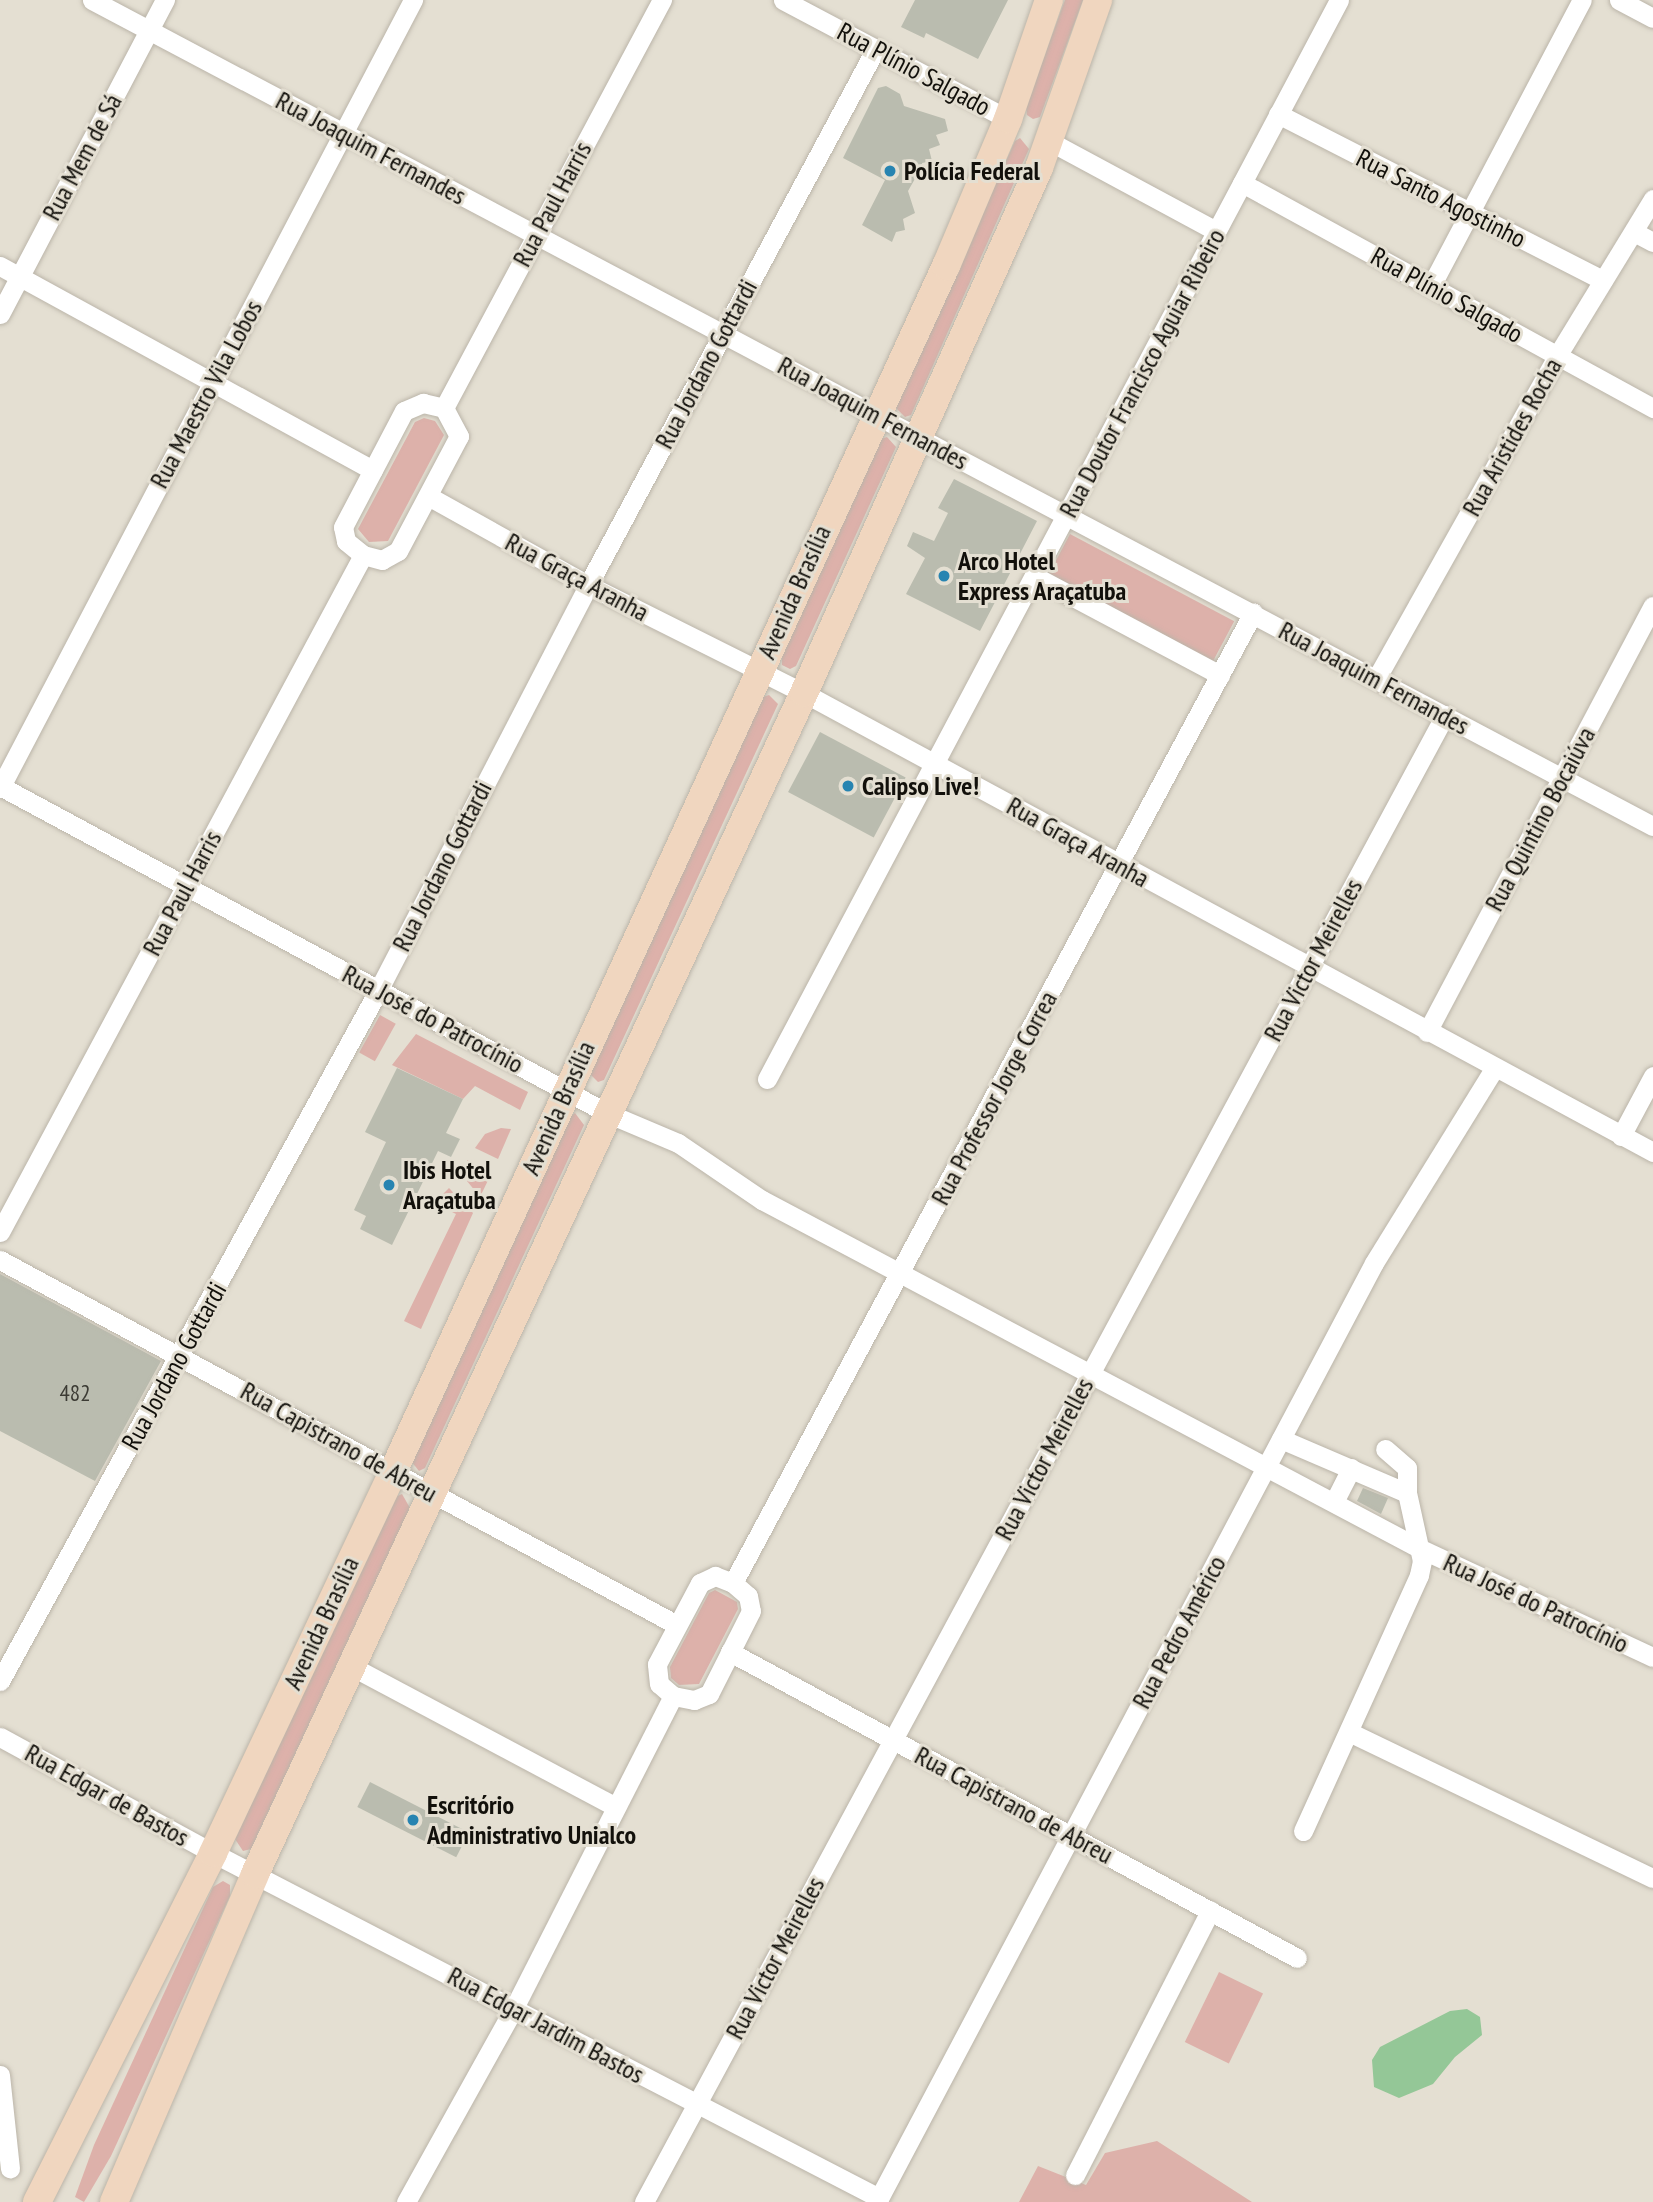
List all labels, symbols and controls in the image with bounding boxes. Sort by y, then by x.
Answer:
street label: Rua Plínio Salgado [832,16,996,122]
street label: Rua Joaquim Fernandes [271,85,471,211]
street label: Rua Mem de Sá [36,89,128,225]
street label: Rua Paul Harris [506,136,598,272]
street label: Rua Santo Agostinho [1351,142,1531,254]
place label: Polícia Federal [904,155,1040,187]
marker: Polícia Federal [882,163,898,179]
street label: Rua Doutor Francisco Aguiar Ribeiro [1052,223,1232,523]
street label: Rua Plínio Salgado [1366,240,1528,350]
street label: Rua Jordano Gottardi [648,274,764,454]
street label: Rua Maestro Vila Lobos [143,294,269,494]
street label: Rua Joaquim Fernandes [773,350,973,476]
street label: Rua Aristides Rocha [1456,352,1568,522]
street label: Avenida Brasília [751,520,837,664]
street label: Rua Graça Aranha [500,526,654,628]
place label: Arco Hotel Express Araçatuba [958,545,1127,606]
marker: Arco Hotel Express Araçatuba [936,568,952,584]
street label: Rua Joaquim Fernandes [1274,615,1474,741]
street label: Rua Quintino Bocaiúva [1478,722,1602,916]
place label: Calipso Live! [862,770,979,802]
street label: Rua Jordano Gottardi [386,776,498,956]
marker: Calipso Live! [840,778,856,794]
street label: Rua Graça Aranha [1001,790,1155,894]
street label: Rua Paul Harris [136,825,228,961]
street label: Rua Victor Meirelles [1257,873,1369,1047]
street label: Rua José do Patrocínio [337,958,529,1080]
street label: Rua Professor Jorge Correa [925,986,1063,1210]
street label: Avenida Brasília [515,1036,601,1180]
place label: Ibis Hotel Araçatuba [403,1154,496,1216]
marker: Ibis Hotel Araçatuba [381,1177,397,1193]
street label: Rua Jordano Gottardi [115,1277,233,1455]
street label: Rua Victor Meirelles [988,1372,1100,1546]
street label: Rua Capistrano de Abreu [235,1375,443,1509]
house number: 482 [59,1379,91,1407]
street label: Rua José do Patrocínio [1439,1547,1633,1659]
street label: Rua Pedro Américo [1125,1550,1233,1714]
street label: Avenida Brasília [277,1552,365,1694]
street label: Rua Edgar de Bastos [20,1737,194,1853]
street label: Rua Capistrano de Abreu [909,1739,1119,1871]
place label: Escritório Administrativo Unialco [427,1789,636,1850]
marker: Escritório Administrativo Unialco [405,1812,421,1828]
street label: Rua Victor Meirelles [719,1871,831,2045]
street label: Rua Edgar Jardim Bastos [442,1960,650,2090]

